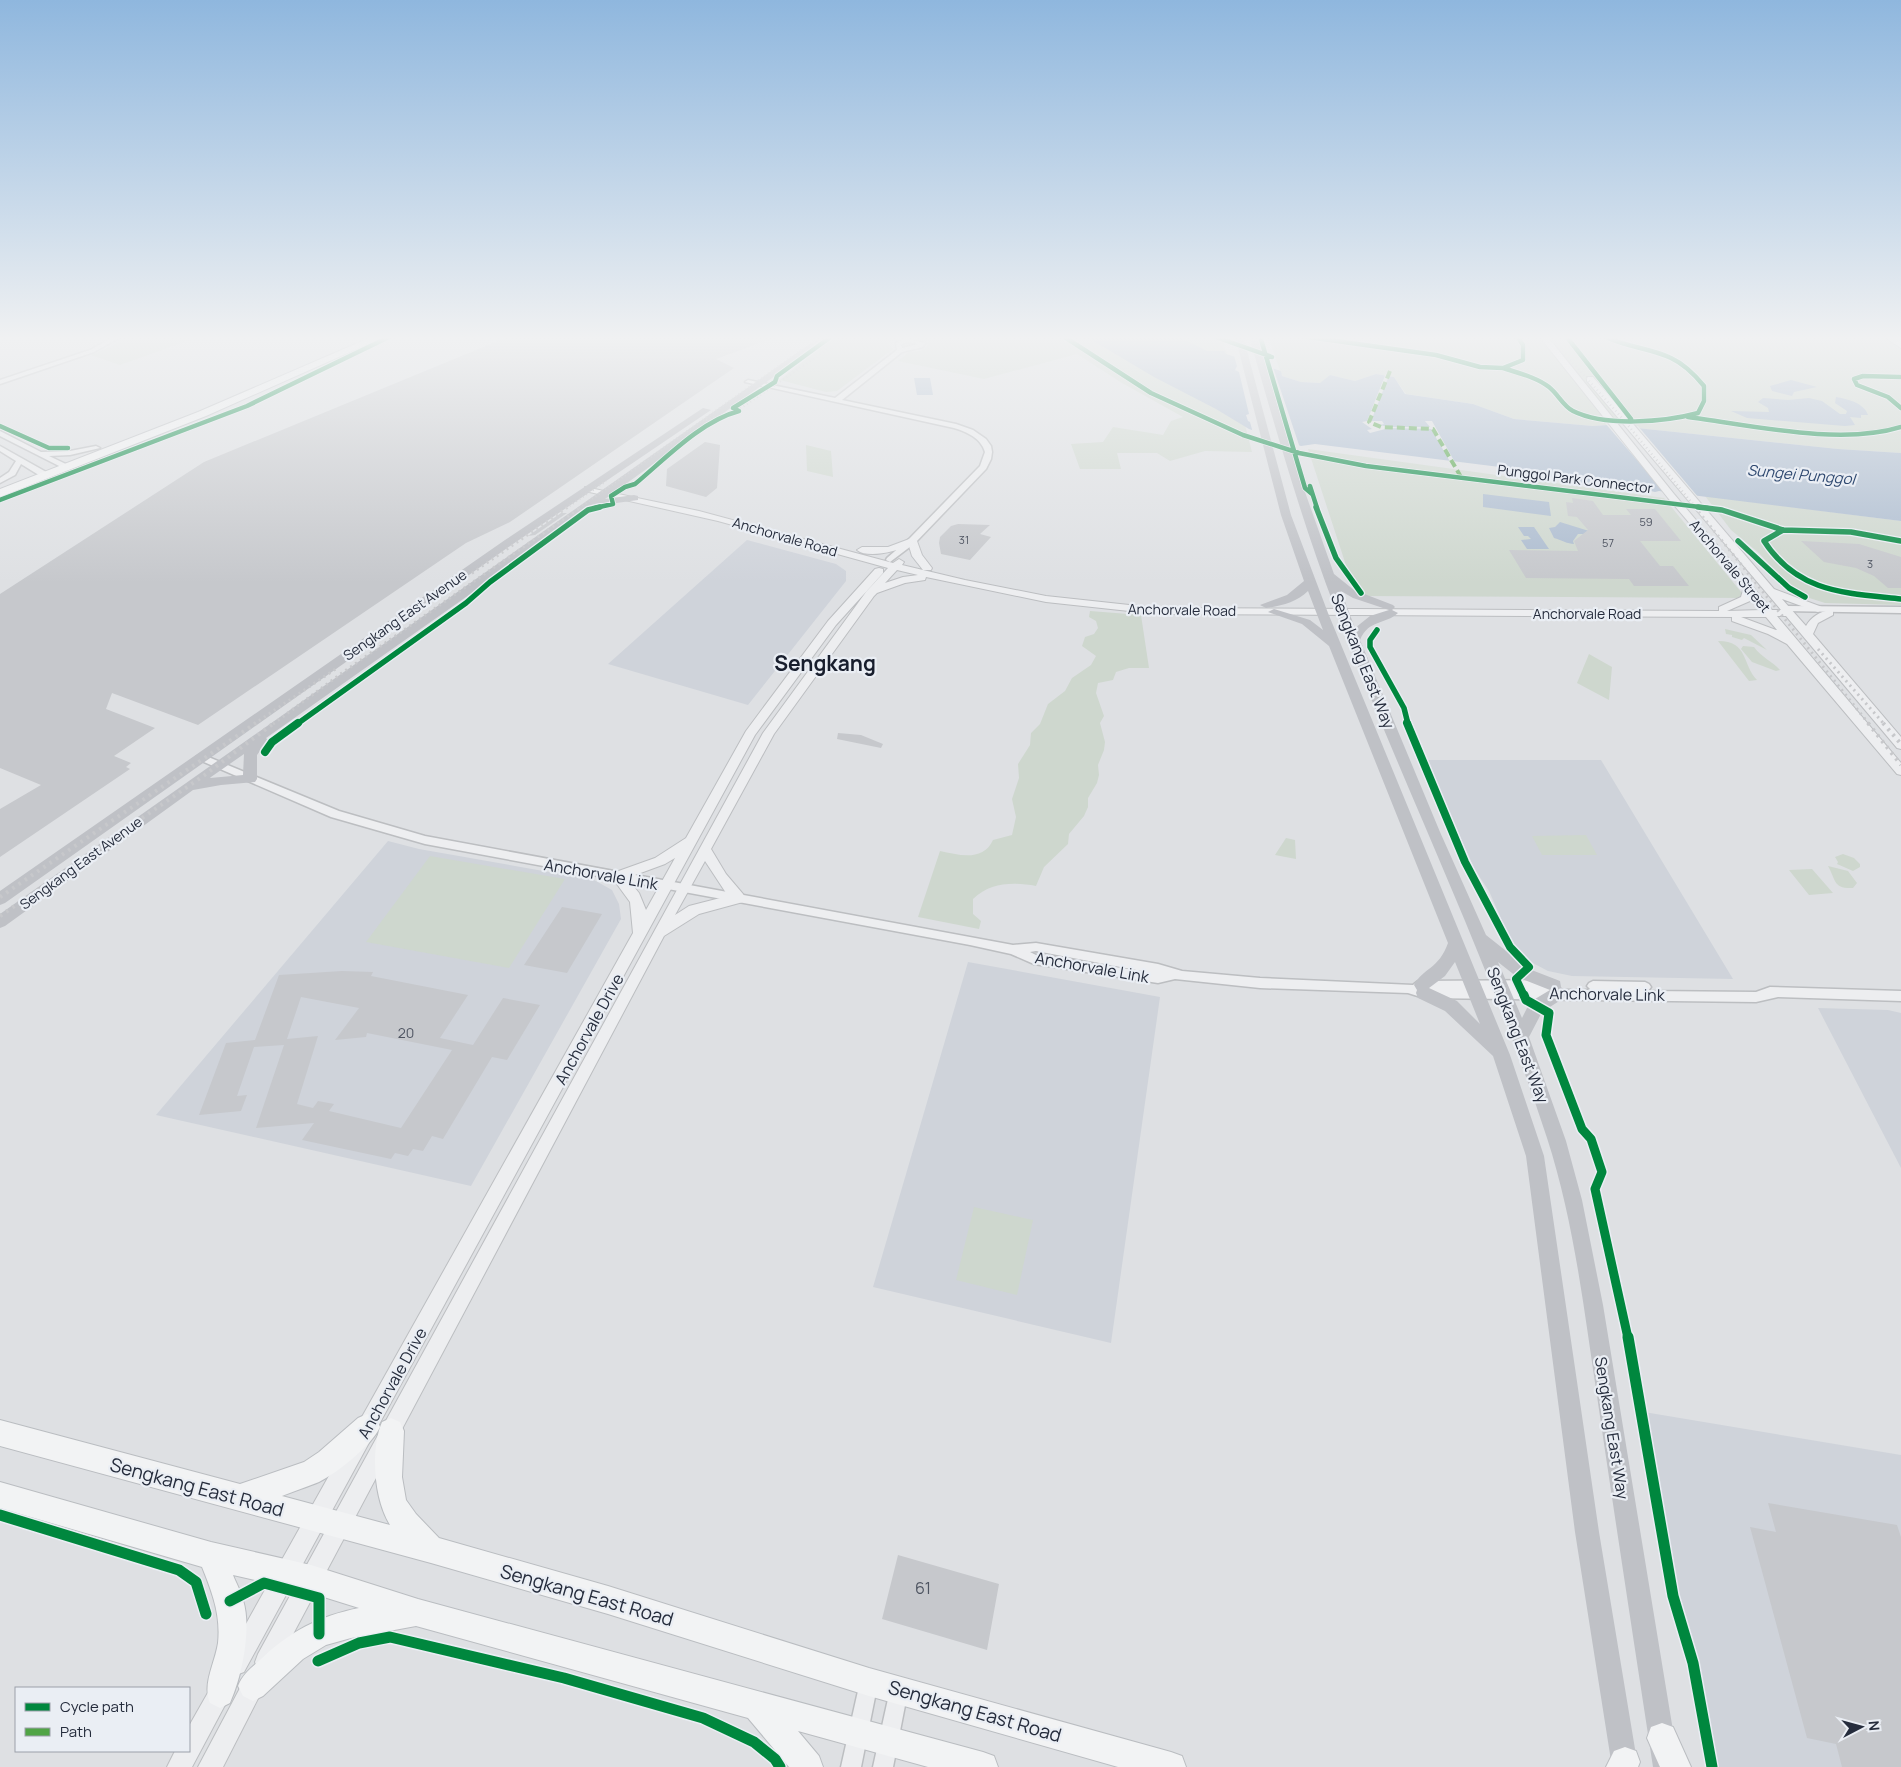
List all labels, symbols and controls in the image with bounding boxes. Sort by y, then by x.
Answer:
water label: Sungei Punggol [1746,459,1858,490]
street label: Punggol Park Connector [1496,460,1654,497]
street label: Anchorvale Road [730,512,840,561]
house number: 59 [1639,514,1653,529]
street label: Anchorvale Street [1686,515,1775,617]
house number: 31 [959,532,969,547]
house number: 57 [1602,535,1614,550]
house number: 3 [1867,556,1873,571]
street label: Sengkang East Avenue [339,565,470,664]
street label: Sengkang East Way [1326,590,1400,732]
street label: Anchorvale Road [1128,599,1236,620]
street label: Anchorvale Road [1533,604,1641,623]
district label: Sengkang [774,649,876,677]
street label: Sengkang East Avenue [16,812,146,913]
street label: Anchorvale Link [542,853,661,895]
street label: Anchorvale Link [1033,946,1152,988]
street label: Sengkang East Way [1482,964,1554,1107]
street label: Anchorvale Drive [549,970,629,1088]
street label: Anchorvale Link [1549,982,1666,1006]
house number: 20 [398,1023,414,1042]
street label: Anchorvale Drive [352,1324,432,1442]
street label: Sengkang East Way [1590,1355,1634,1501]
street label: Sengkang East Road [107,1451,287,1523]
street label: Sengkang East Road [497,1558,677,1632]
house number: 61 [915,1577,931,1599]
street label: Sengkang East Road [885,1674,1065,1748]
legend [15,1687,190,1752]
text: Cycle path [60,1696,134,1717]
north arrow [1836,1702,1886,1752]
text: N [1864,1720,1884,1732]
text: Path [60,1721,92,1742]

